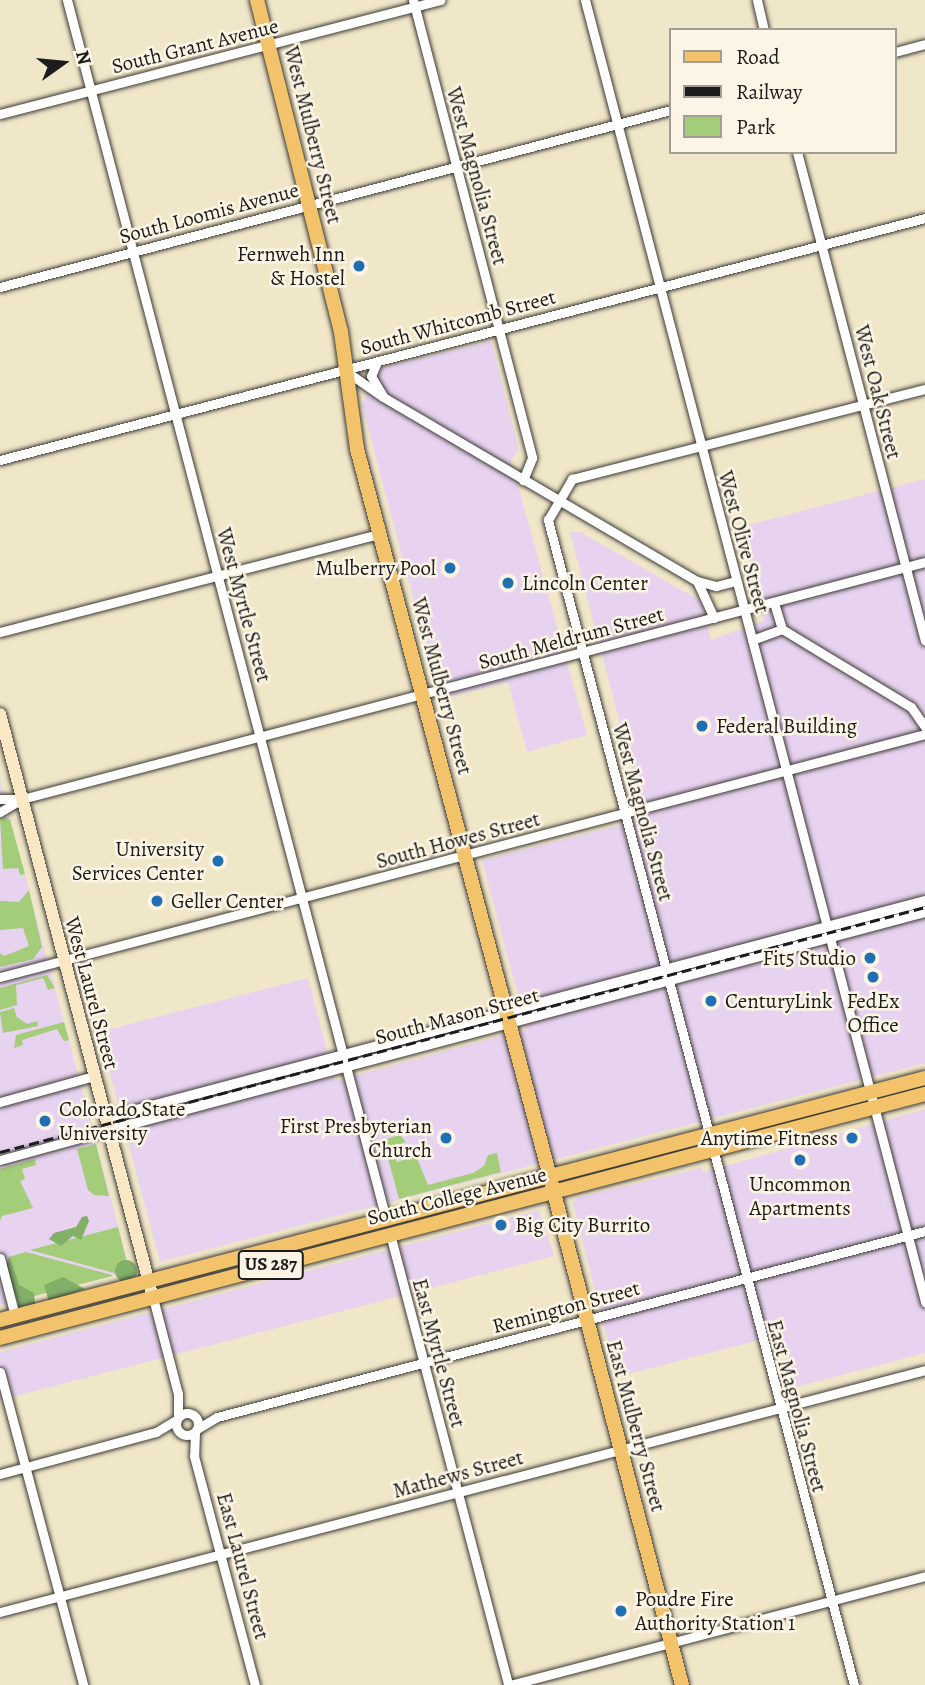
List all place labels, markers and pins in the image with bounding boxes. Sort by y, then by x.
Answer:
place label: Fernweh Inn & Hostel [237,241,345,291]
marker: Fernweh Inn & Hostel [351,258,367,274]
place label: Mulberry Pool [315,555,436,581]
marker: Mulberry Pool [442,560,458,576]
place label: Lincoln Center [522,570,648,596]
marker: Lincoln Center [500,575,516,591]
place label: Federal Building [716,713,857,739]
marker: Federal Building [694,718,710,734]
place label: University Services Center [72,836,204,886]
marker: University Services Center [210,853,226,869]
place label: Geller Center [171,888,284,914]
marker: Geller Center [149,893,165,909]
place label: Fit5 Studio [763,945,856,971]
marker: Fit5 Studio [862,950,878,966]
marker: FedEx Office [865,969,881,985]
place label: CenturyLink [725,988,833,1014]
place label: FedEx Office [847,988,899,1038]
marker: CenturyLink [703,993,719,1009]
place label: Colorado State University [59,1096,185,1146]
marker: Colorado State University [37,1113,53,1129]
place label: First Presbyterian Church [280,1113,432,1163]
place label: Anytime Fitness [701,1125,838,1151]
marker: First Presbyterian Church [438,1130,454,1146]
marker: Anytime Fitness [844,1130,860,1146]
marker: Uncommon Apartments [792,1152,808,1168]
place label: Uncommon Apartments [749,1171,851,1221]
place label: Big City Burrito [515,1212,650,1238]
marker: Big City Burrito [493,1217,509,1233]
place label: Poudre Fire Authority Station 1 [635,1586,795,1636]
marker: Poudre Fire Authority Station 1 [613,1603,629,1619]

